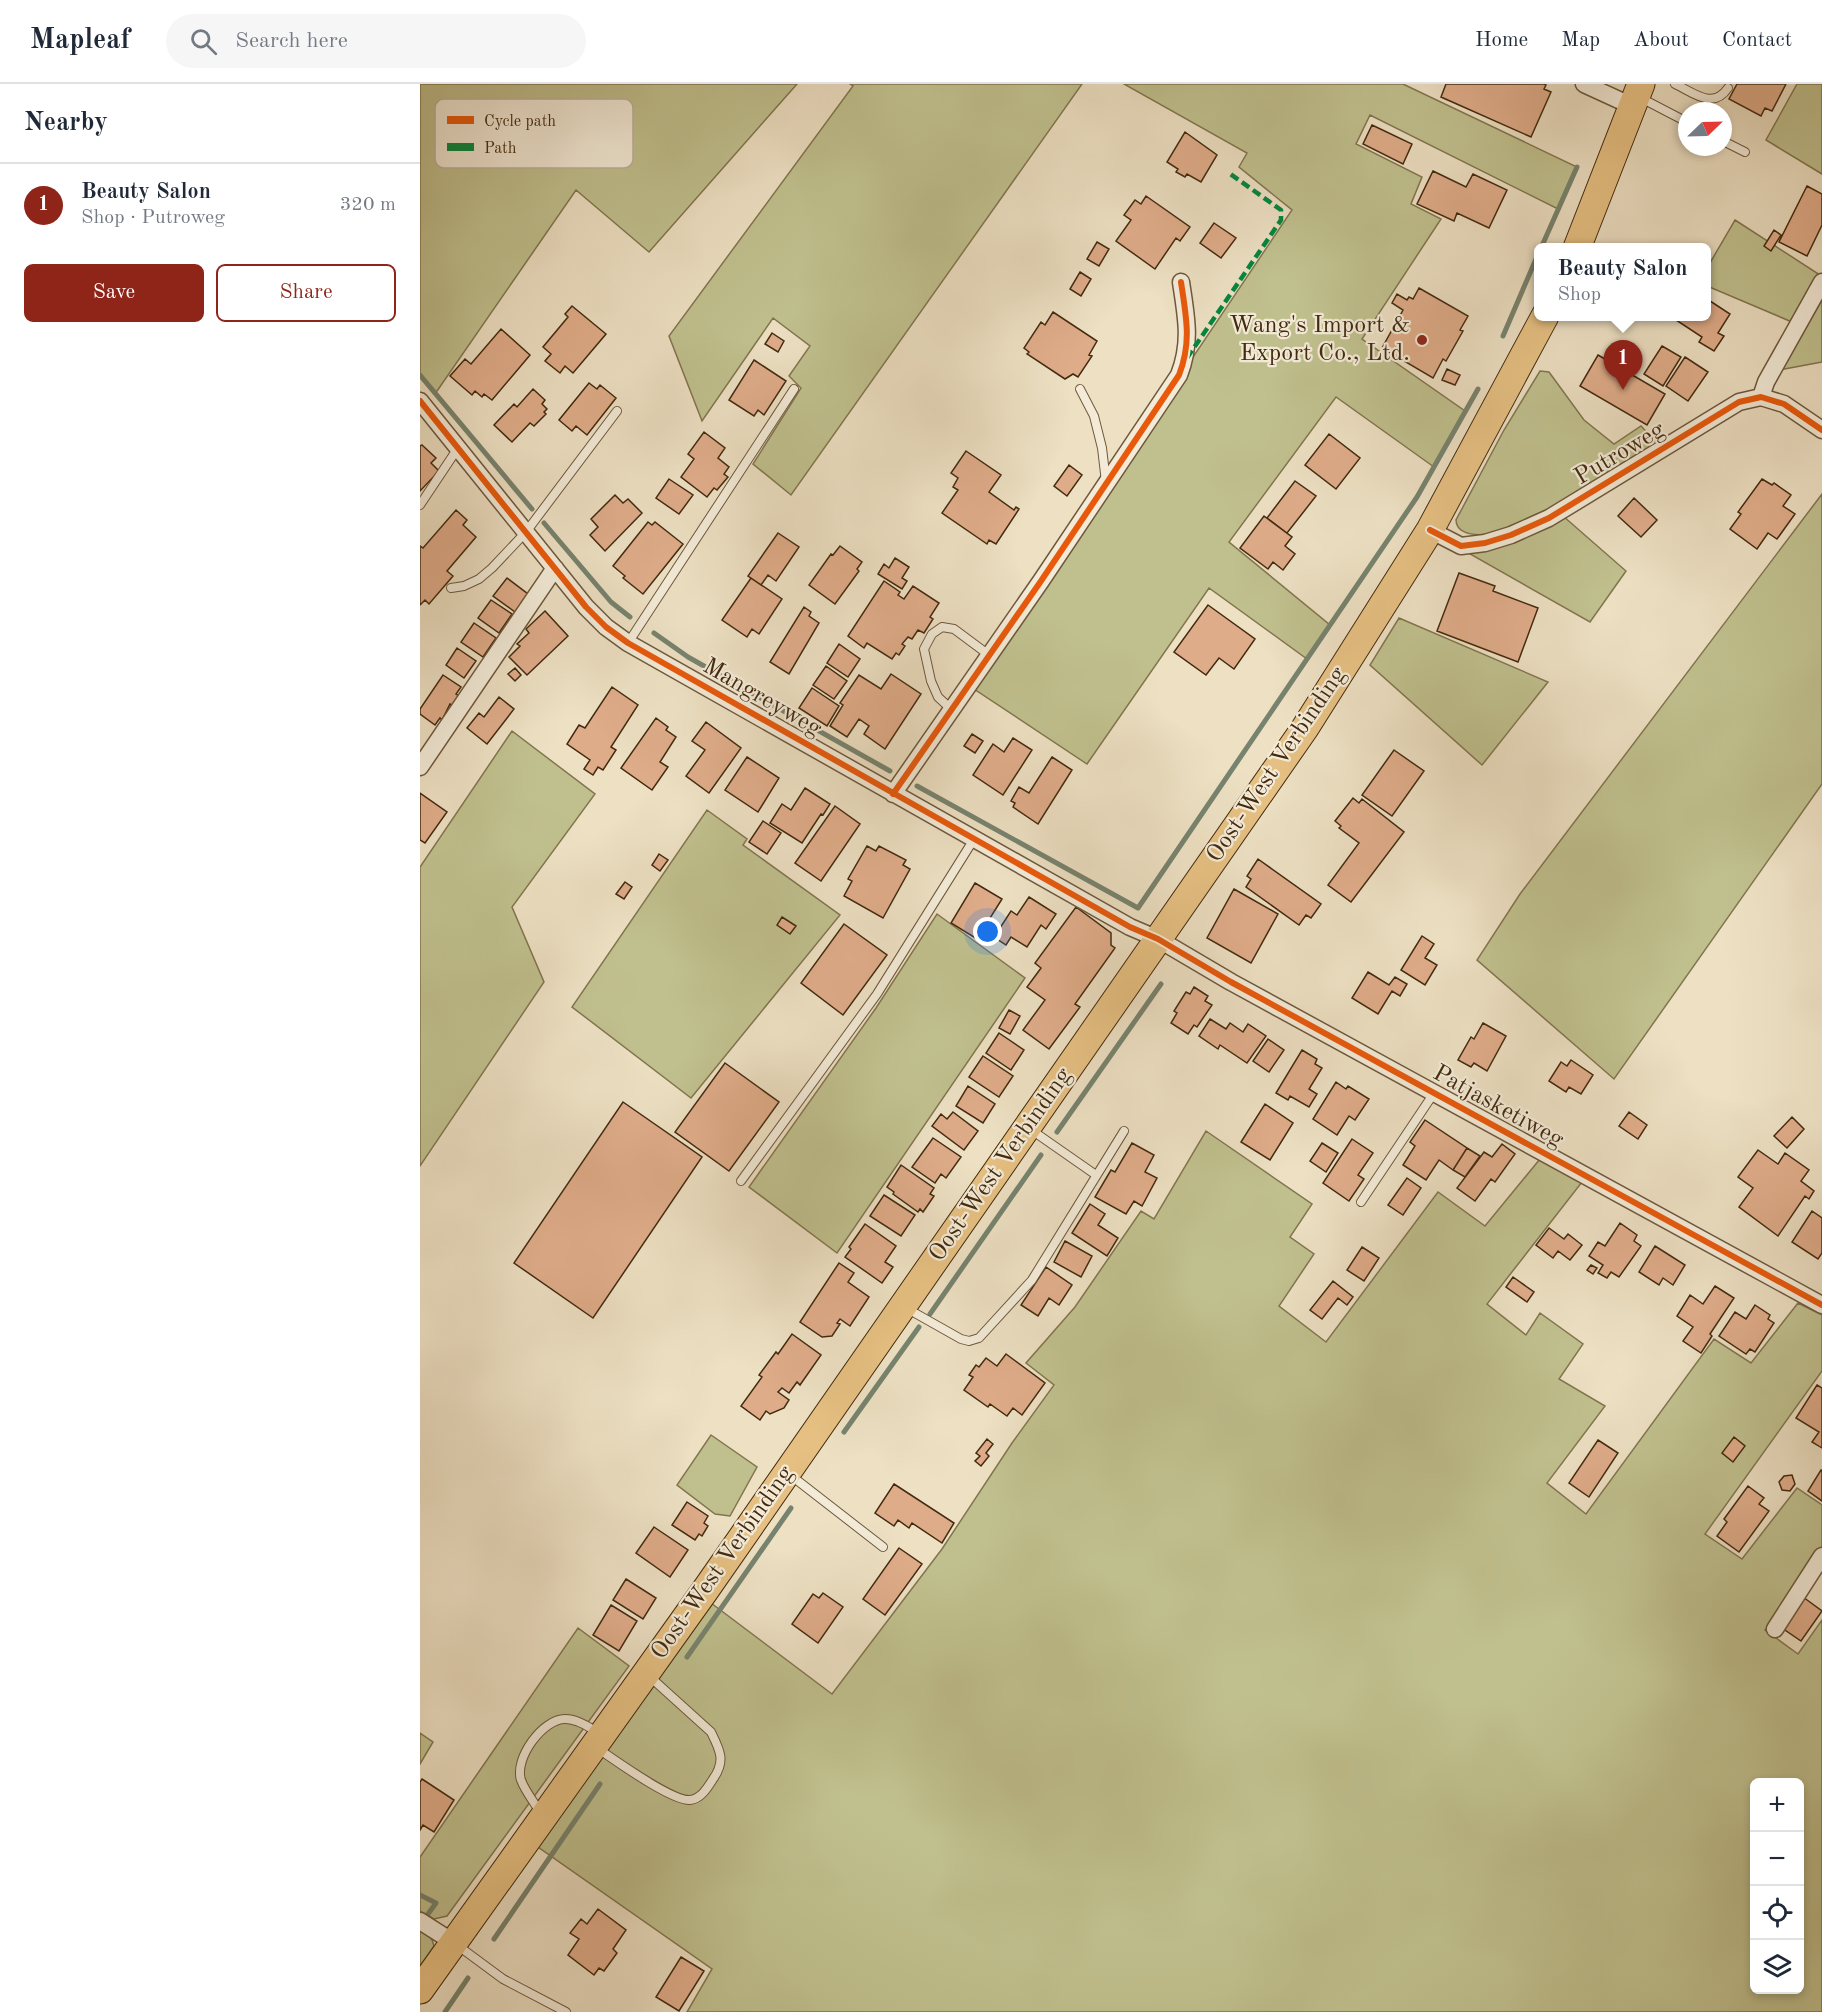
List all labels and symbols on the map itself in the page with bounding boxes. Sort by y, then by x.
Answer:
legend [435,99,633,168]
north arrow [1678,102,1732,156]
text: Cycle path [484,114,556,130]
text: Path [484,141,517,157]
place label: Wang's Import & Export Co., Ltd. [1229,314,1410,366]
marker: Wang's Import & Export Co., Ltd. [1415,333,1429,347]
pin: 1 [1604,340,1642,390]
street label: Putroweg [1571,418,1669,490]
street label: Mangreyweg [698,654,826,742]
street label: Oost-West Verbinding [1203,663,1351,867]
your location [973,917,1002,946]
street label: Patjasketiweg [1429,1061,1567,1153]
street label: Oost-West Verbinding [925,1064,1077,1266]
street label: Oost-West Verbinding [647,1462,799,1664]

